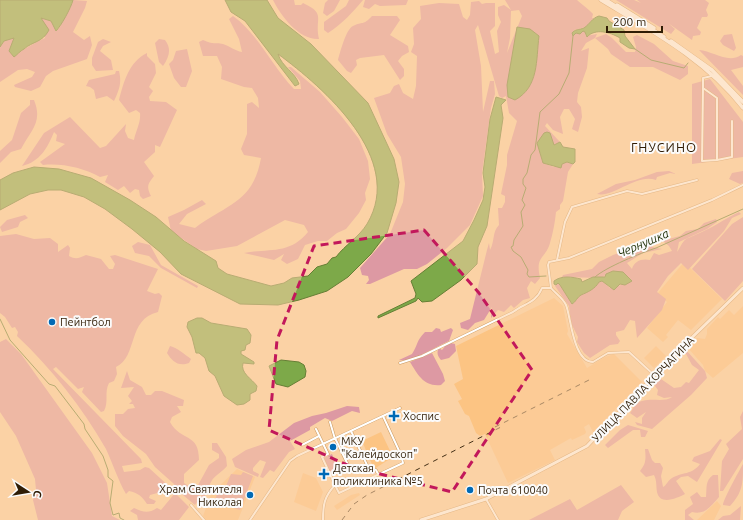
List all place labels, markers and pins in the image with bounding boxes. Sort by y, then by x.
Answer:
place label: Пейнтбол [60,316,111,328]
marker: Пейнтбол [47,317,57,327]
marker: Хоспис [388,410,400,422]
place label: Хоспис [403,410,439,422]
place label: МКУ "Калейдоскоп" [341,435,417,460]
marker: МКУ "Калейдоскоп" [328,442,338,452]
place label: Детская поликлиника №5 [333,462,423,487]
marker: Детская поликлиника №5 [318,468,330,480]
place label: Храм Святителя Николая [159,483,242,508]
place label: Почта 610040 [478,484,548,496]
marker: Почта 610040 [465,485,475,495]
marker: Храм Святителя Николая [245,490,255,500]

